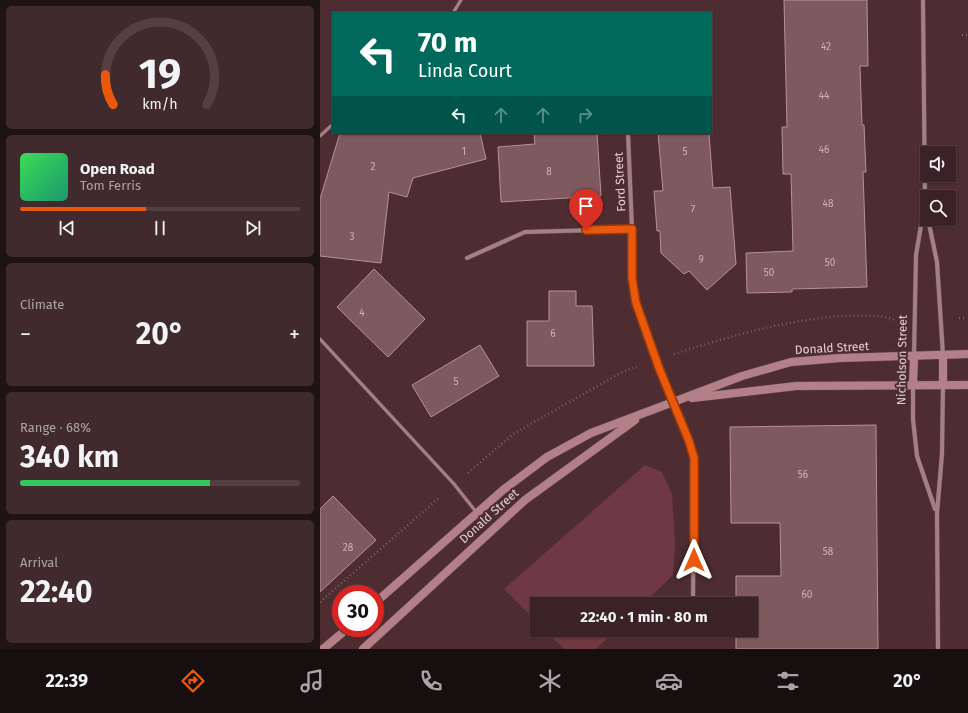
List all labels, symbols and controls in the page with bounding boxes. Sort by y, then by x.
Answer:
text: 70 m [418,26,477,59]
icon: left [352,28,404,80]
house number: 42 [821,41,831,53]
text: 19 [139,49,181,99]
text: Linda Court [418,60,512,82]
house number: 44 [819,90,830,102]
text: km/h [142,96,178,113]
icon: left [448,104,470,126]
icon: ahead [490,104,512,126]
icon: ahead [532,104,554,126]
icon: right [574,104,596,126]
house number: 46 [819,144,829,156]
house number: 1 [462,146,466,158]
house number: 5 [682,146,688,158]
map controls [920,146,956,226]
button: sound [920,146,956,182]
street label: Ford Street [611,151,629,212]
text: Open Road [80,160,155,178]
house number: 2 [371,161,376,173]
house number: 8 [546,166,552,178]
text: Tom Ferris [80,178,141,193]
pin [569,189,603,230]
button: search [920,190,956,226]
icon: arrive [575,195,597,217]
house number: 48 [823,198,834,210]
house number: 7 [691,204,696,216]
icon: previous [56,217,78,239]
icon: pause [149,217,171,239]
icon: next [242,217,264,239]
house number: 3 [350,231,355,243]
house number: 9 [698,254,704,266]
house number: 50 [825,257,836,269]
house number: 50 [764,267,775,279]
text: Climate [20,297,64,312]
house number: 4 [359,307,365,319]
street label: Nicholson Street [894,314,910,405]
text: 20° [136,316,184,352]
text: − [20,321,31,348]
text: + [289,321,300,348]
house number: 6 [550,328,556,340]
street label: Donald Street [794,339,870,357]
house number: 5 [453,376,459,388]
text: Range · 68% [20,420,91,435]
text: 340 km [20,439,119,475]
house number: 56 [798,469,808,481]
street label: Donald Street [457,485,522,546]
position arrow [673,539,715,581]
house number: 28 [343,542,354,554]
house number: 58 [823,546,834,558]
text: Arrival [20,555,58,570]
text: 22:40 [20,574,93,610]
speed limit sign: 30 [332,585,384,637]
house number: 60 [802,589,813,601]
text: 22:40 · 1 min · 80 m [580,608,708,626]
icon: directions [179,667,207,695]
icon: music [298,667,326,695]
icon: phone [417,667,445,695]
icon: climate [536,667,564,695]
icon: car [655,667,683,695]
icon: filters [774,667,802,695]
text: 22:39 [46,670,88,692]
text: 20° [893,670,922,692]

